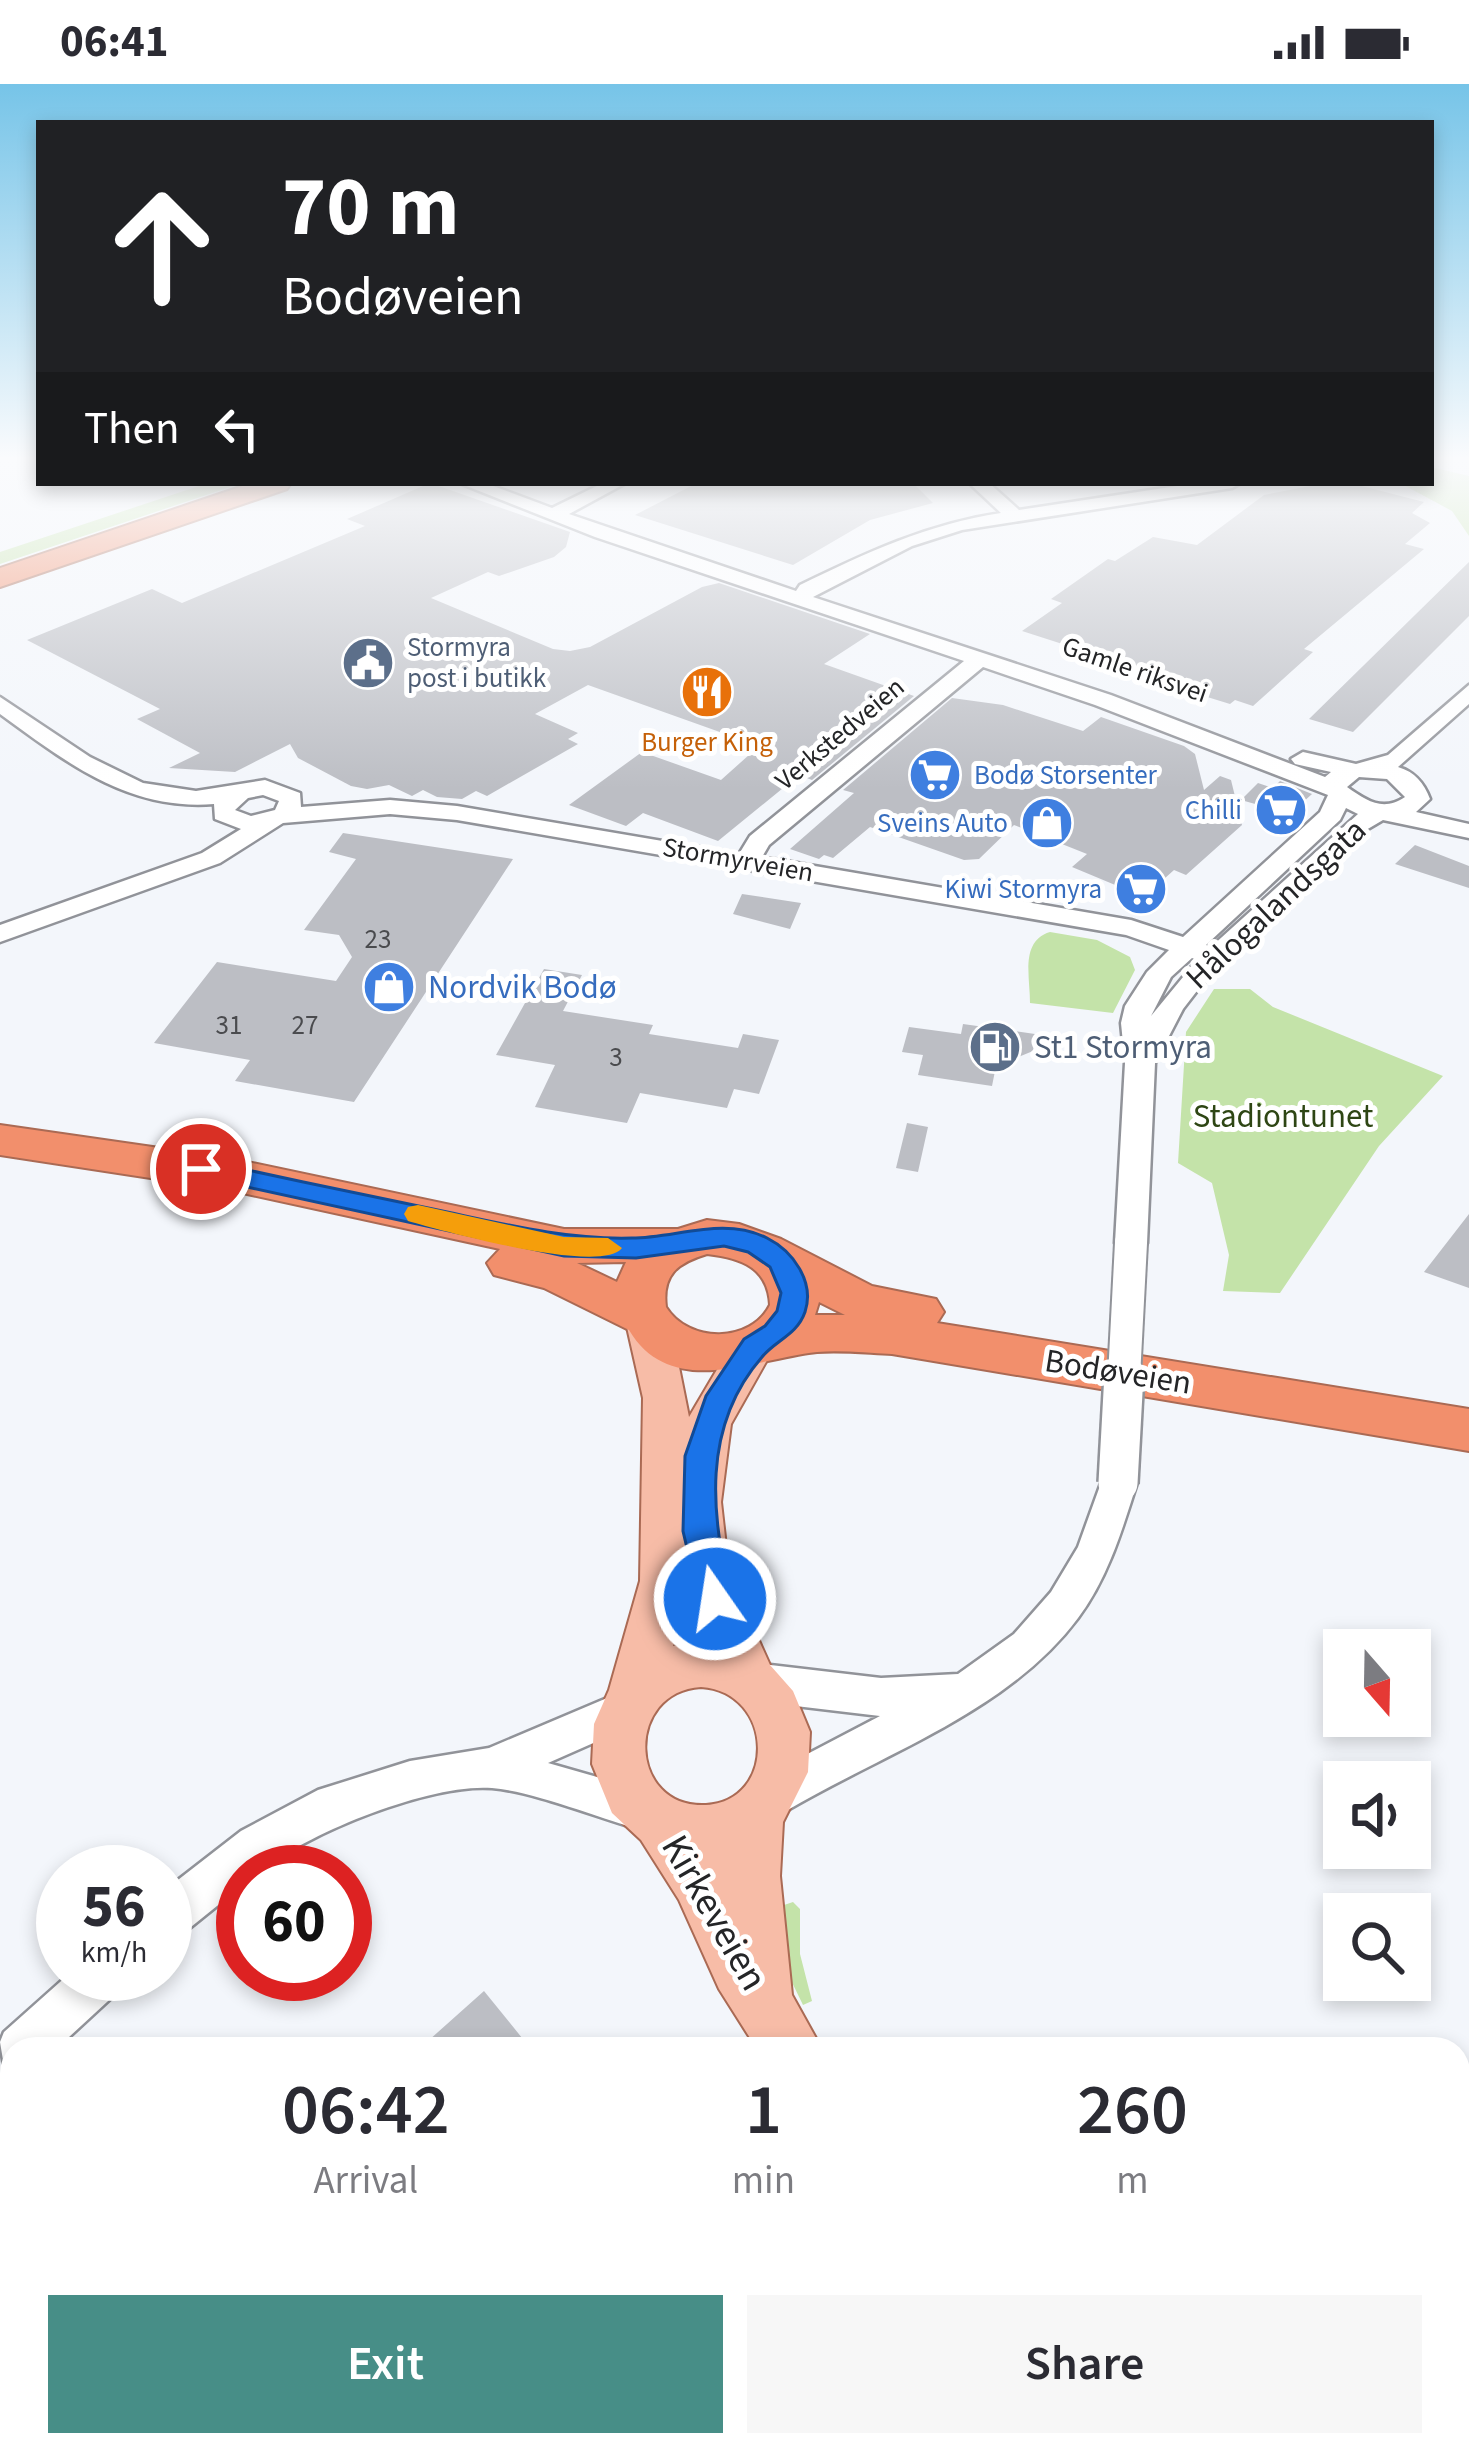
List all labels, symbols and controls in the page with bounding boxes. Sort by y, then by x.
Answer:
text: 06:41 [60,10,169,74]
text: 70 m [282,148,460,268]
icon: ahead [84,168,240,324]
text: Bodøveien [282,259,523,336]
icon: left [204,396,270,462]
text: Then [84,397,180,461]
street label: Gamle riksvei [1057,627,1213,713]
place label: Stormyra post i butikk [407,628,547,698]
public building icon: Stormyra post i butikk [340,635,396,691]
restaurant icon: Burger King [679,664,735,720]
street label: Verkstedveien [767,668,913,800]
place label: Burger King [641,723,773,762]
supermarket icon: Bodø Storsenter [907,747,963,803]
place label: Bodø Storsenter [974,756,1158,795]
supermarket icon: Chilli [1253,782,1309,838]
place label: Chilli [1185,791,1242,830]
shop icon: Sveins Auto [1019,795,1075,851]
place label: Sveins Auto [877,804,1008,843]
street label: Hålogalandsgata [1175,808,1377,1000]
street label: Stormyrveien [660,828,816,892]
supermarket icon: Kiwi Stormyra [1113,861,1169,917]
place label: Kiwi Stormyra [944,870,1102,909]
house number: 23 [365,920,391,959]
shop icon: Nordvik Bodø [361,959,417,1015]
place label: Nordvik Bodø [428,964,617,1011]
house number: 31 [216,1006,242,1045]
house number: 27 [292,1006,318,1045]
fuel station icon: St1 Stormyra [967,1019,1023,1075]
place label: St1 Stormyra [1034,1024,1212,1071]
house number: 3 [609,1038,623,1077]
park label: Stadiontunet [1193,1093,1373,1140]
pin [150,1118,252,1220]
icon: arrive [168,1136,234,1202]
street label: Bodøveien [1041,1337,1195,1407]
position arrow [652,1536,778,1662]
north arrow [1323,1629,1431,1737]
map controls [1323,1629,1431,2001]
button: sound [1323,1761,1431,1869]
street label: Kirkeveien [647,1825,781,2001]
speed limit sign: 60 [216,1845,372,2001]
text: 56 [82,1865,146,1950]
button: search [1323,1893,1431,2001]
text: km/h [81,1931,147,1974]
text: 06:42 [282,2059,450,2162]
text: 1 [745,2059,782,2162]
text: 260 [1077,2059,1188,2162]
text: Arrival [313,2153,418,2209]
text: min [732,2153,795,2209]
text: m [1116,2153,1149,2209]
button: Exit [48,2295,723,2433]
button: Share [747,2295,1422,2433]

